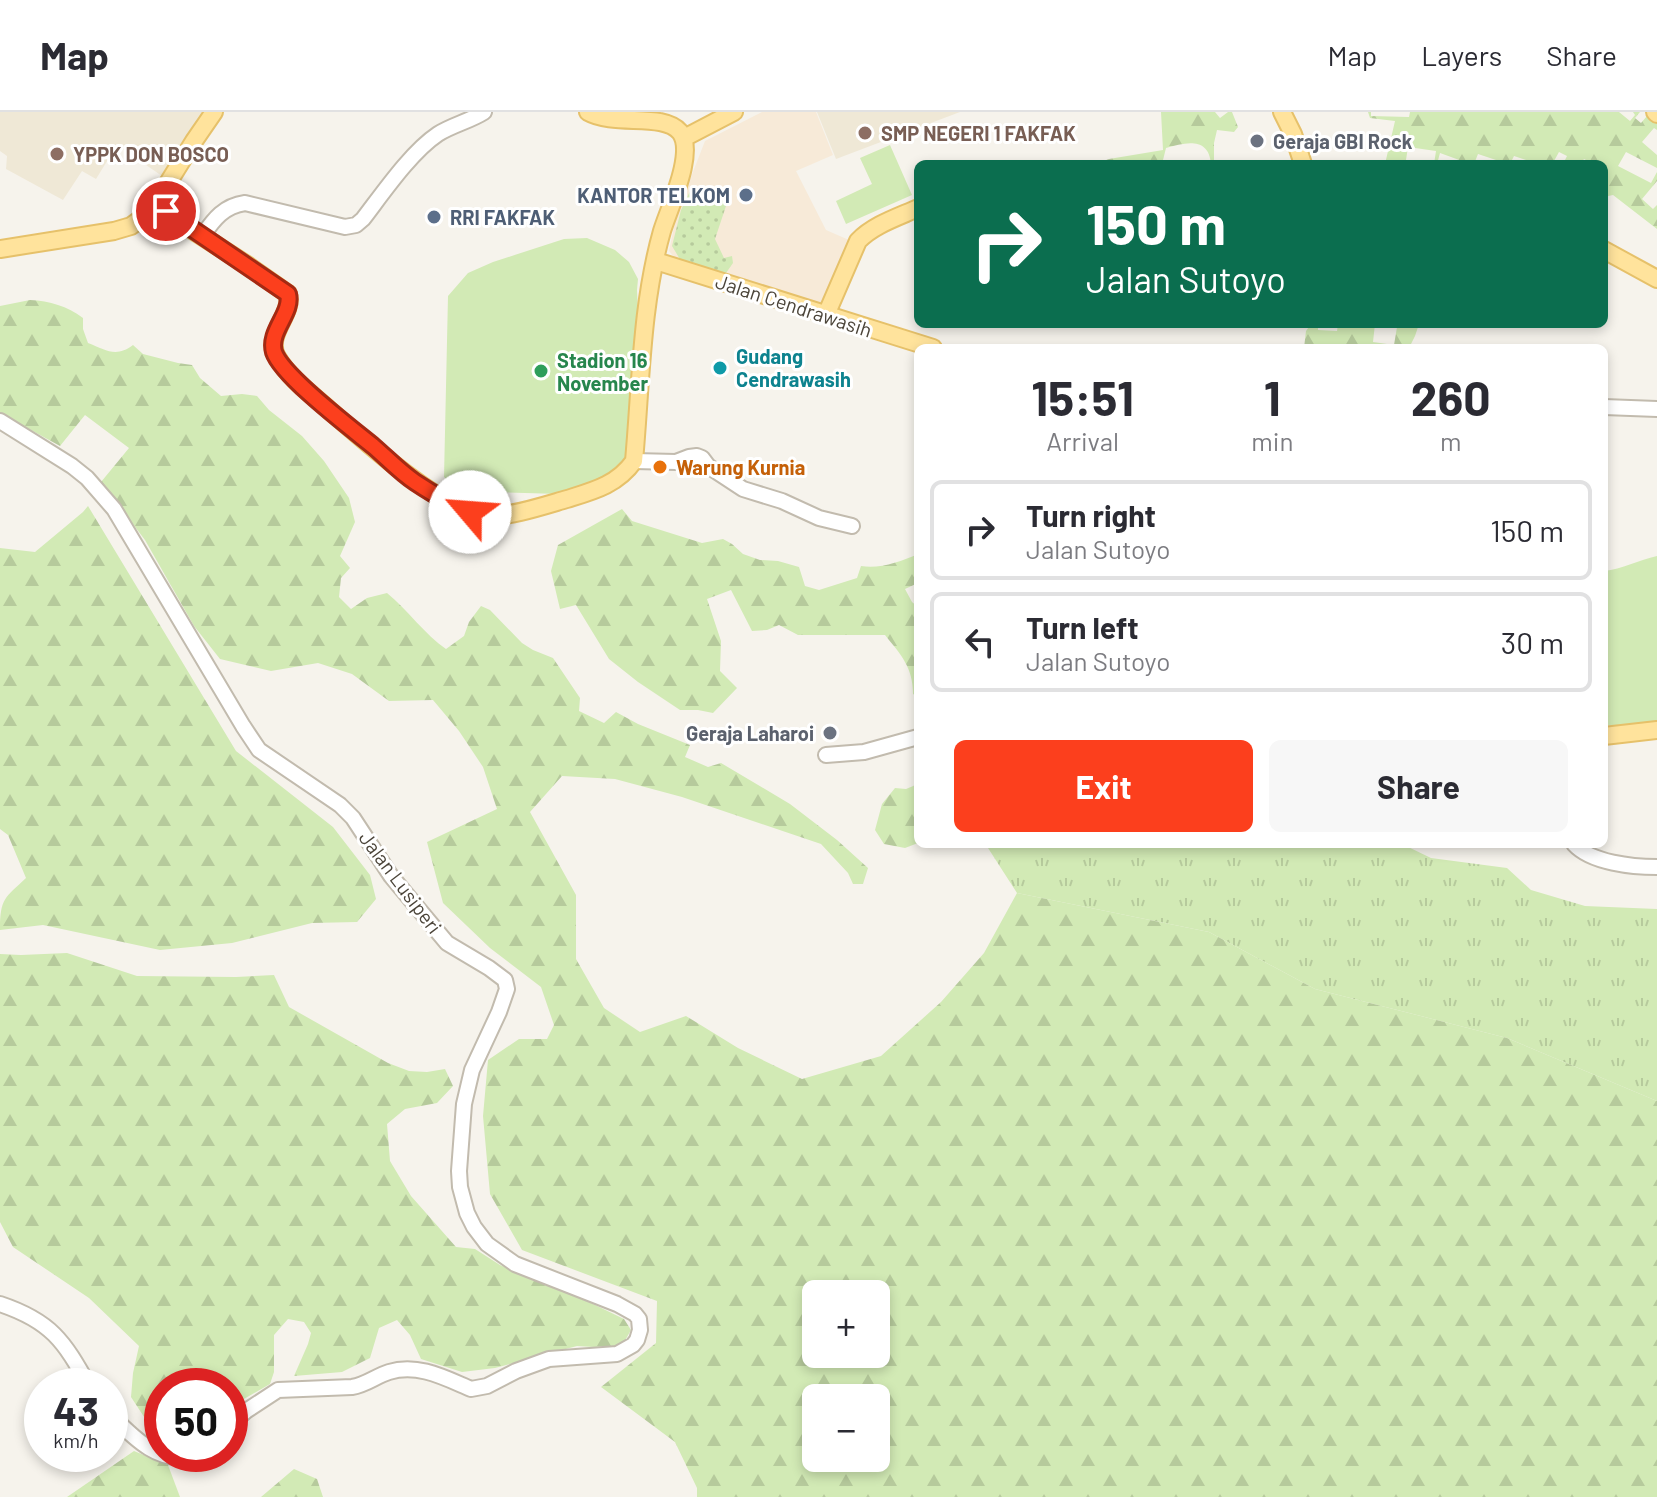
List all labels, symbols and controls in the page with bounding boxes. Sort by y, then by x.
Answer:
text: Map [40,32,109,78]
text: Map [1327,38,1377,72]
text: Layers [1421,38,1502,72]
text: Share [1546,38,1617,72]
place label: SMP NEGERI 1 FAKFAK [881,121,1076,145]
marker: SMP NEGERI 1 FAKFAK [856,124,874,142]
place label: Geraja GBI Rock [1273,129,1413,153]
marker: Geraja GBI Rock [1248,132,1266,150]
place label: YPPK DON BOSCO [73,142,229,166]
marker: YPPK DON BOSCO [48,145,66,163]
pin [132,177,200,245]
place label: KANTOR TELKOM [577,183,730,207]
marker: KANTOR TELKOM [737,186,755,204]
icon: arrive [144,189,188,233]
text: 150 m [1086,189,1226,256]
icon: right [954,192,1058,296]
place label: RRI FAKFAK [450,205,555,229]
marker: RRI FAKFAK [425,208,443,226]
text: Jalan Sutoyo [1086,257,1286,300]
street label: Jalan Cendrawasih [713,268,875,342]
place label: Gudang Cendrawasih [736,344,851,391]
place label: Stadion 16 November [557,348,648,395]
marker: Gudang Cendrawasih [711,359,729,377]
marker: Stadion 16 November [532,362,550,380]
text: 15:51 [1031,368,1134,426]
text: 1 [1264,368,1281,426]
text: 260 [1411,368,1491,426]
text: Arrival [1046,425,1119,456]
text: min [1251,425,1293,456]
text: m [1440,425,1461,456]
place label: Warung Kurnia [676,455,805,479]
marker: Warung Kurnia [651,458,669,476]
position arrow [428,470,512,554]
text: Turn right [1026,497,1156,533]
icon: right [958,508,1002,552]
text: 150 m [1490,512,1564,548]
text: Jalan Sutoyo [1026,533,1170,564]
text: Turn left [1026,609,1139,645]
icon: left [958,620,1002,664]
text: 30 m [1501,624,1564,660]
text: Jalan Sutoyo [1026,645,1170,676]
place label: Geraja Laharoi [686,721,814,745]
marker: Geraja Laharoi [821,724,839,742]
button: Exit [954,740,1253,832]
button: Share [1269,740,1568,832]
street label: Jalan Lusiperi [355,826,447,938]
map controls [802,1280,890,1472]
button: + [802,1280,890,1368]
speed limit sign: 50 [144,1368,248,1472]
button: − [802,1384,890,1472]
text: 43 [53,1386,99,1434]
text: km/h [53,1428,99,1452]

